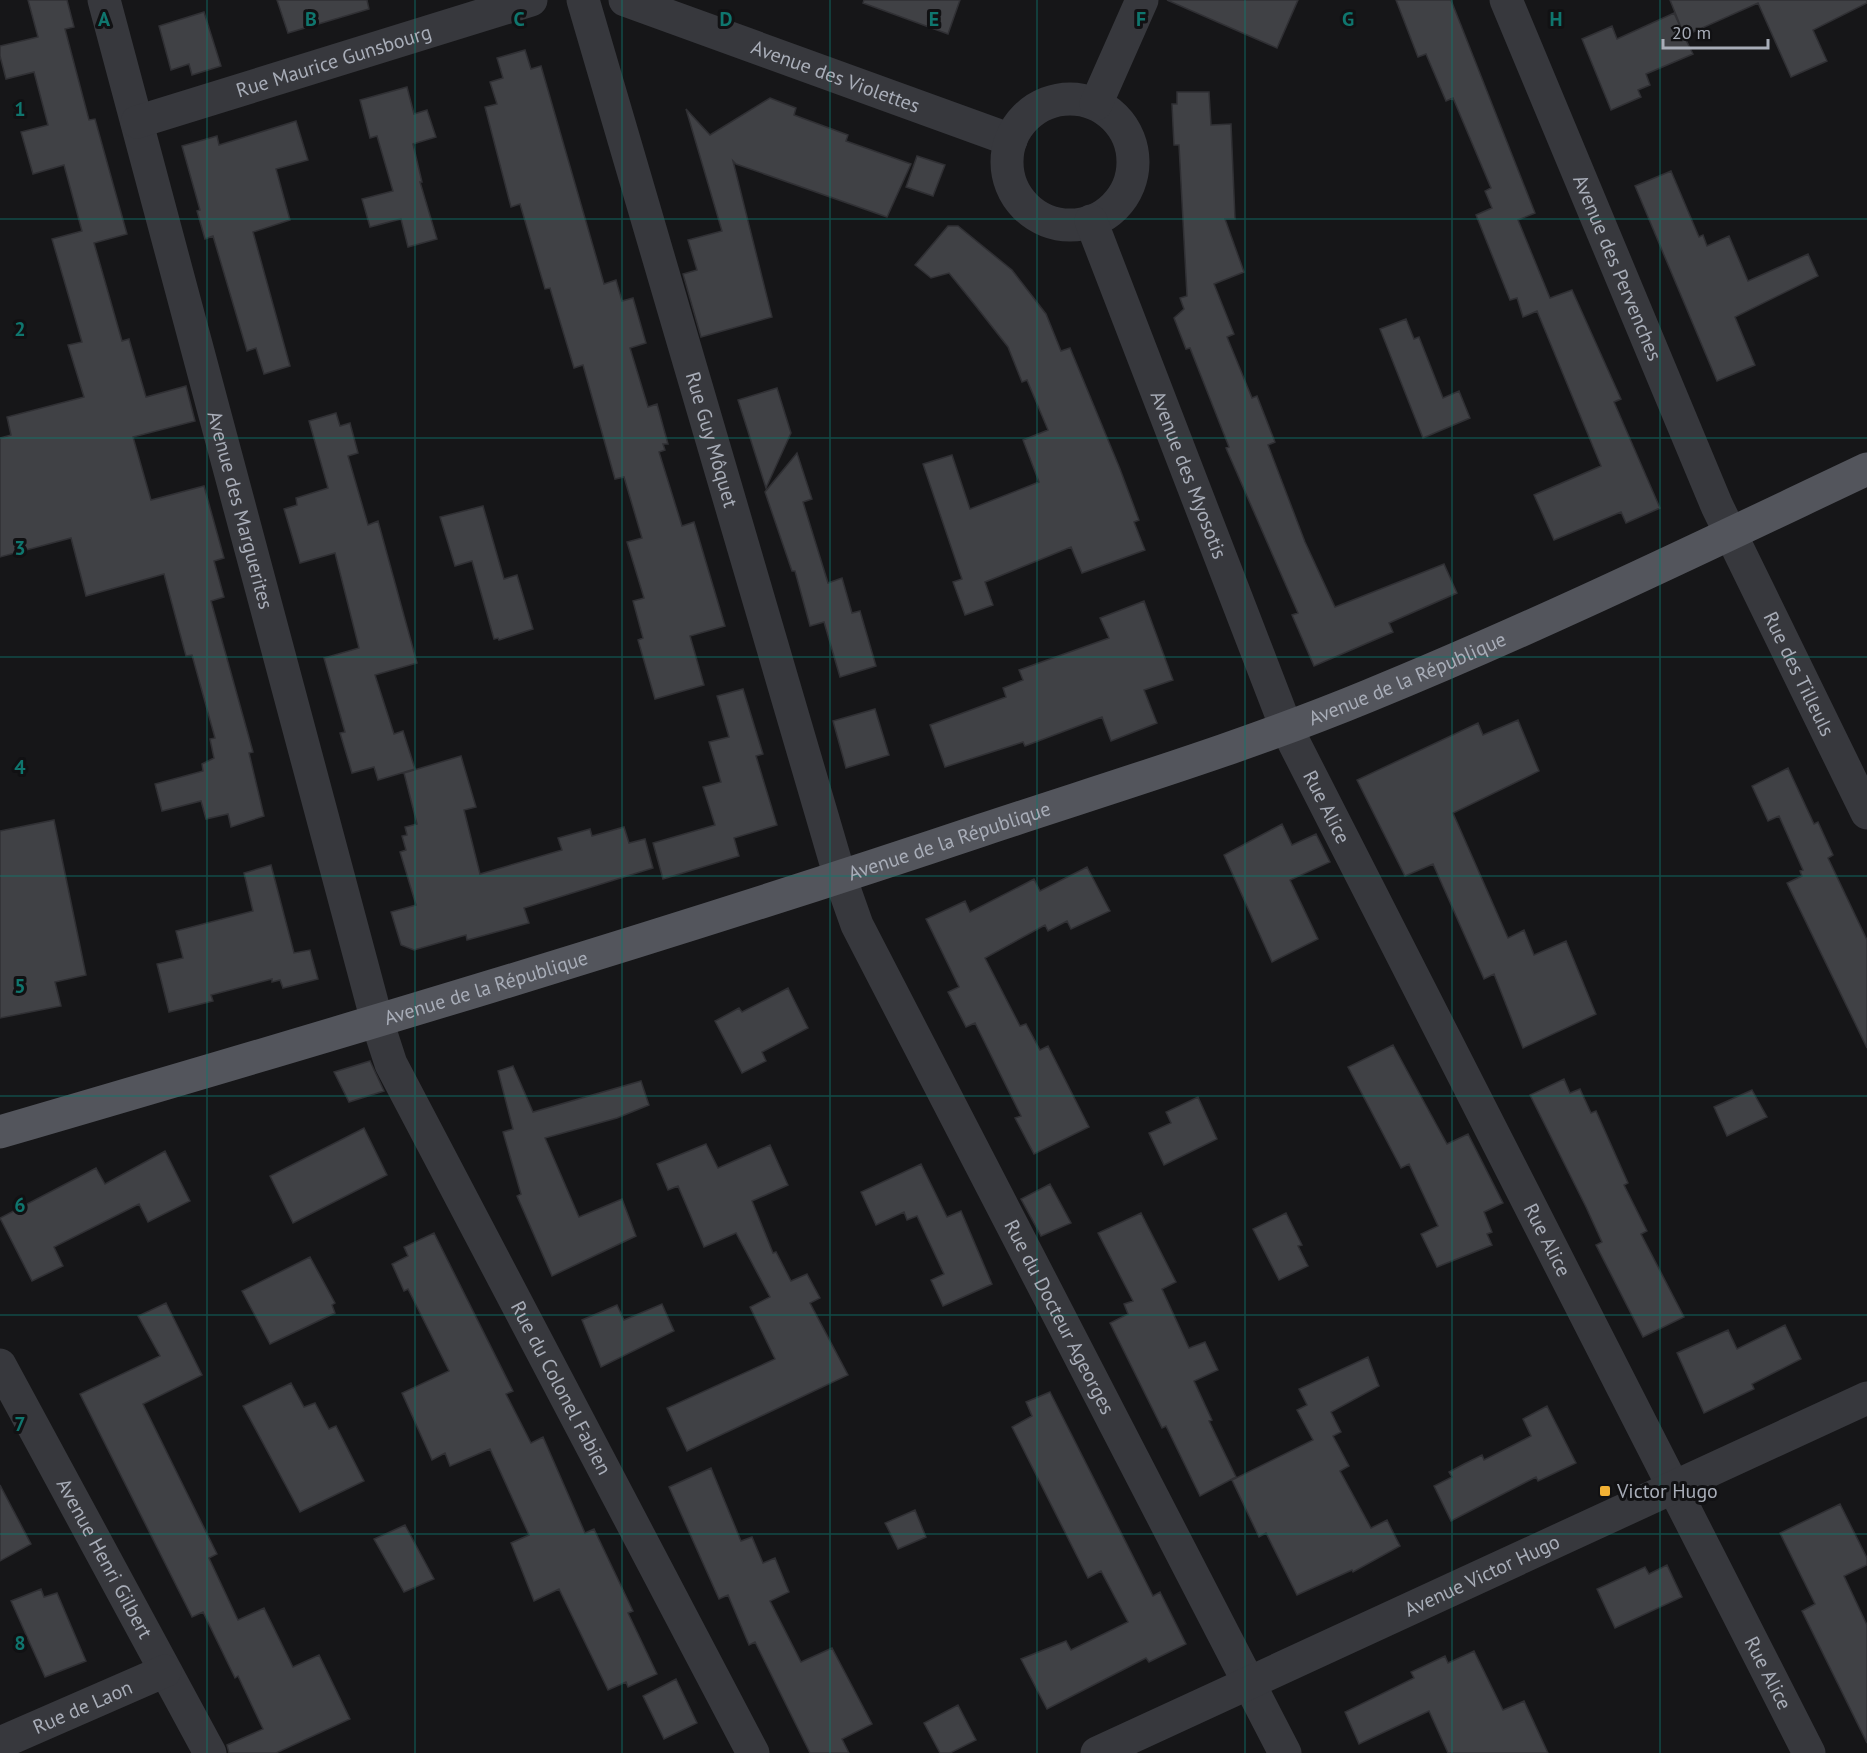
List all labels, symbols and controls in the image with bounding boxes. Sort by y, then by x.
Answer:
text: A [98,6,111,32]
text: B [305,6,317,32]
text: C [513,6,525,32]
text: D [720,6,733,32]
text: E [929,6,939,32]
text: F [1136,6,1146,32]
text: G [1342,6,1354,32]
text: H [1549,6,1563,32]
scale bar [1663,12,1768,50]
street label: Rue Maurice Gunsbourg [233,19,435,104]
text: 20 m [1672,21,1711,44]
street label: Avenue des Violettes [748,34,923,119]
text: 1 [14,96,26,122]
street label: Avenue des Pervenches [1567,171,1668,365]
text: 2 [14,316,26,342]
street label: Rue Guy Môquet [680,369,744,511]
street label: Avenue des Myosotis [1145,387,1233,563]
street label: Avenue des Marguerites [201,408,279,612]
text: 3 [14,535,26,561]
street label: Rue des Tilleuls [1758,607,1840,740]
street label: Avenue de la République [1305,626,1510,731]
text: 4 [14,754,26,780]
street label: Rue Alice [1297,766,1356,848]
street label: Avenue de la République [845,795,1054,886]
street label: Avenue de la République [381,944,591,1031]
text: 5 [14,973,26,999]
text: 6 [14,1192,26,1218]
street label: Rue Alice [1518,1199,1577,1281]
street label: Rue du Docteur Ageorges [998,1215,1121,1419]
street label: Rue du Colonel Fabien [505,1297,618,1479]
text: 7 [14,1411,26,1437]
street label: Avenue Henri Gilbert [51,1474,159,1643]
place label: Victor Hugo [1616,1478,1718,1504]
marker: Victor Hugo [1598,1484,1612,1498]
street label: Avenue Victor Hugo [1400,1528,1564,1622]
text: 8 [14,1630,26,1656]
street label: Rue Alice [1739,1632,1798,1714]
street label: Rue de Laon [29,1674,136,1740]

